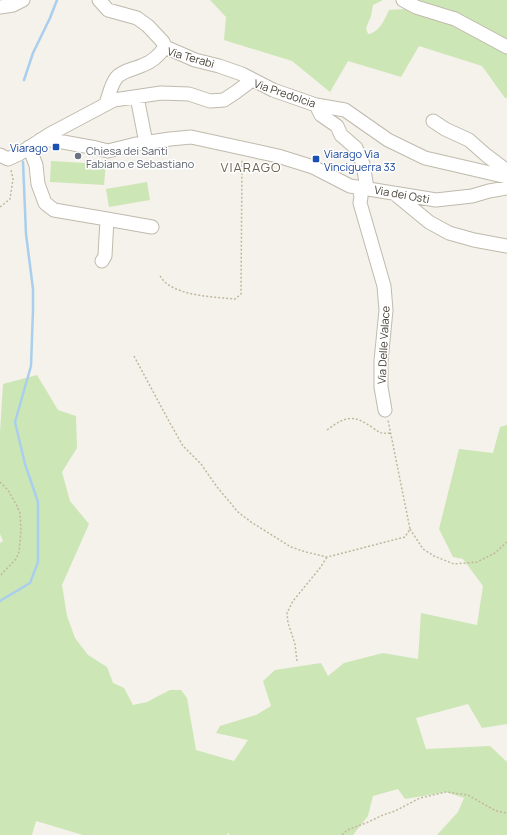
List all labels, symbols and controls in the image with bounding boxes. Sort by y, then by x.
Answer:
street label: Via Terabi [166,43,216,71]
street label: Via Predolcia [252,75,318,111]
place label: Viarago [10,140,48,155]
marker: Viarago [51,142,61,152]
place label: Chiesa dei Santi Fabiano e Sebastiano [86,143,195,171]
place label: Viarago Via Vinciguerra 33 [324,146,396,174]
marker: Chiesa dei Santi Fabiano e Sebastiano [73,151,83,161]
marker: Viarago Via Vinciguerra 33 [311,154,321,164]
district label: VIARAGO [221,158,281,176]
street label: Via dei Osti [373,182,431,206]
street label: Via Delle Valace [373,305,393,384]

